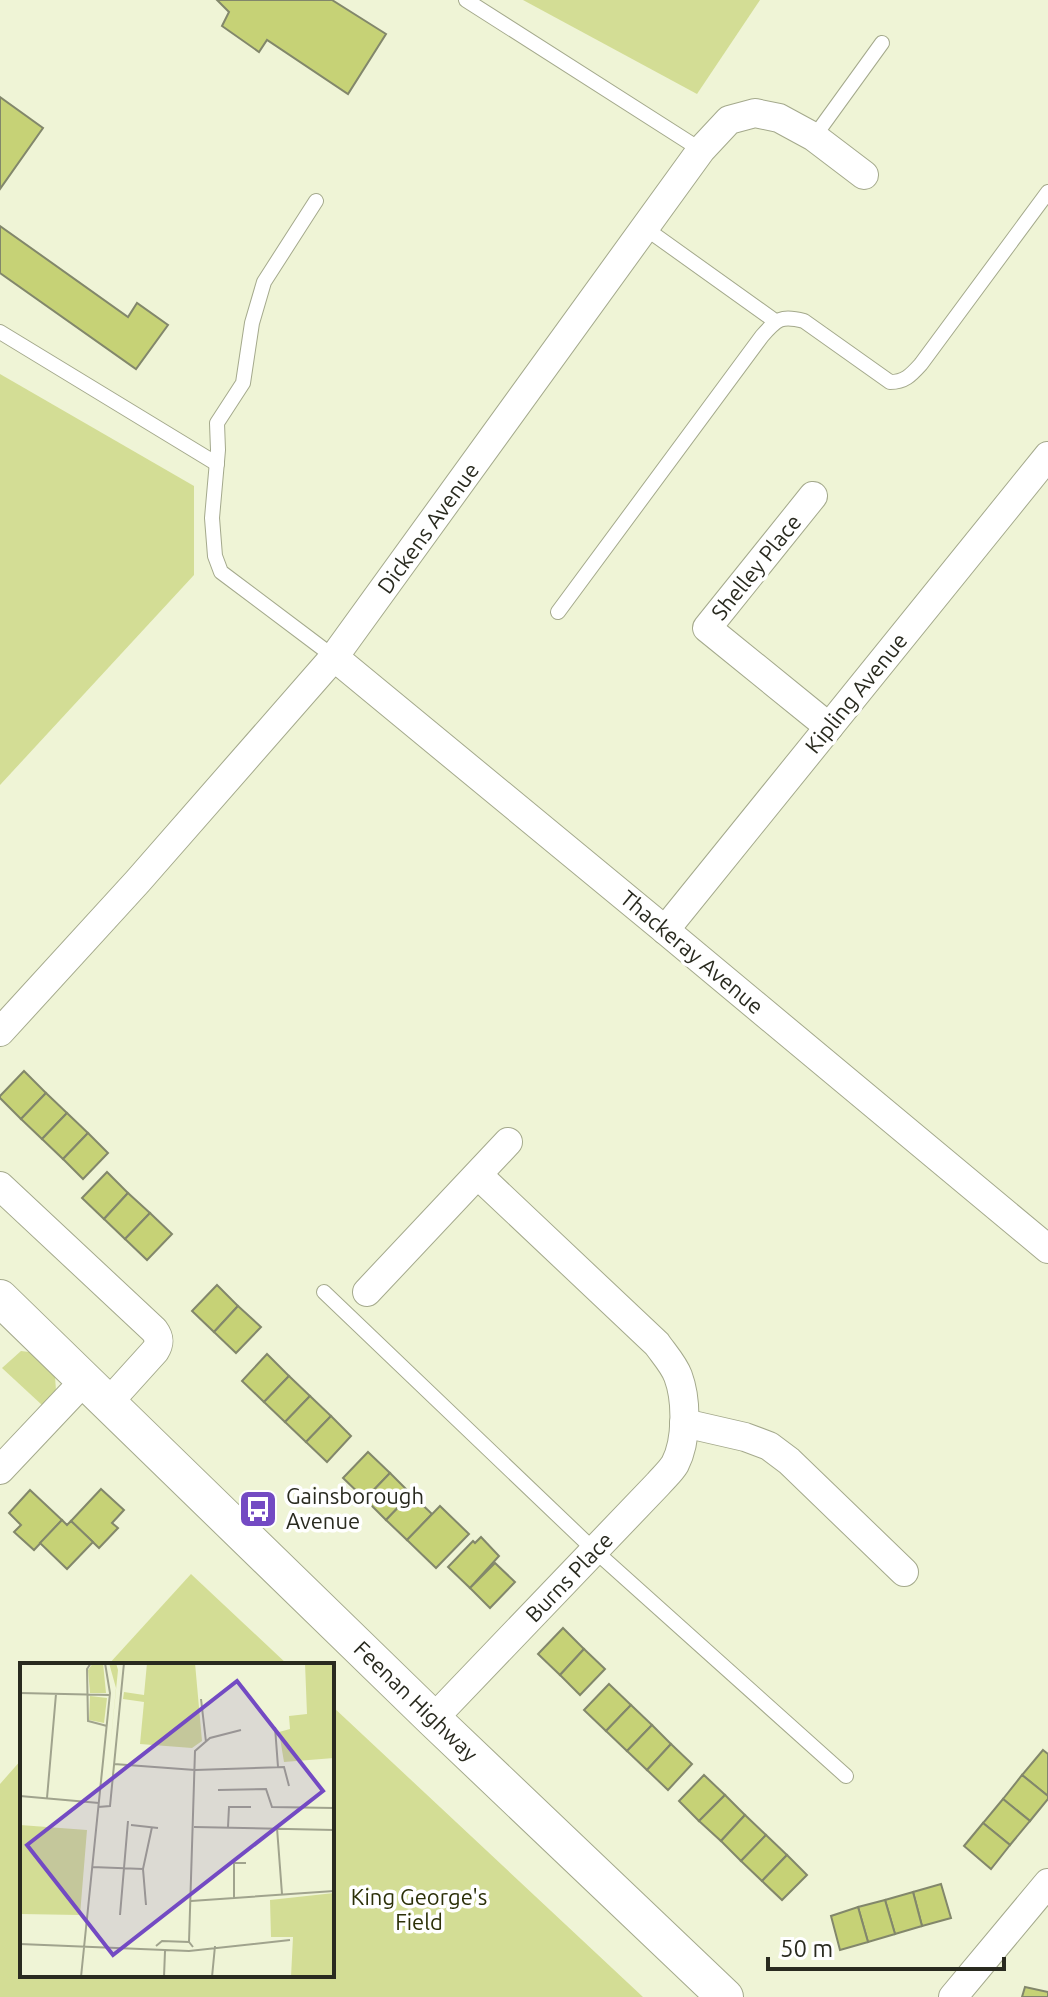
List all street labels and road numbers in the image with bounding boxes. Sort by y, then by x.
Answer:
street label: Dickens Avenue [372,458,483,598]
street label: Shelley Place [706,509,806,624]
street label: Kipling Avenue [799,627,912,758]
street label: Thackeray Avenue [616,885,769,1019]
street label: Burns Place [520,1527,617,1627]
street label: Feenan Highway [349,1635,484,1766]

